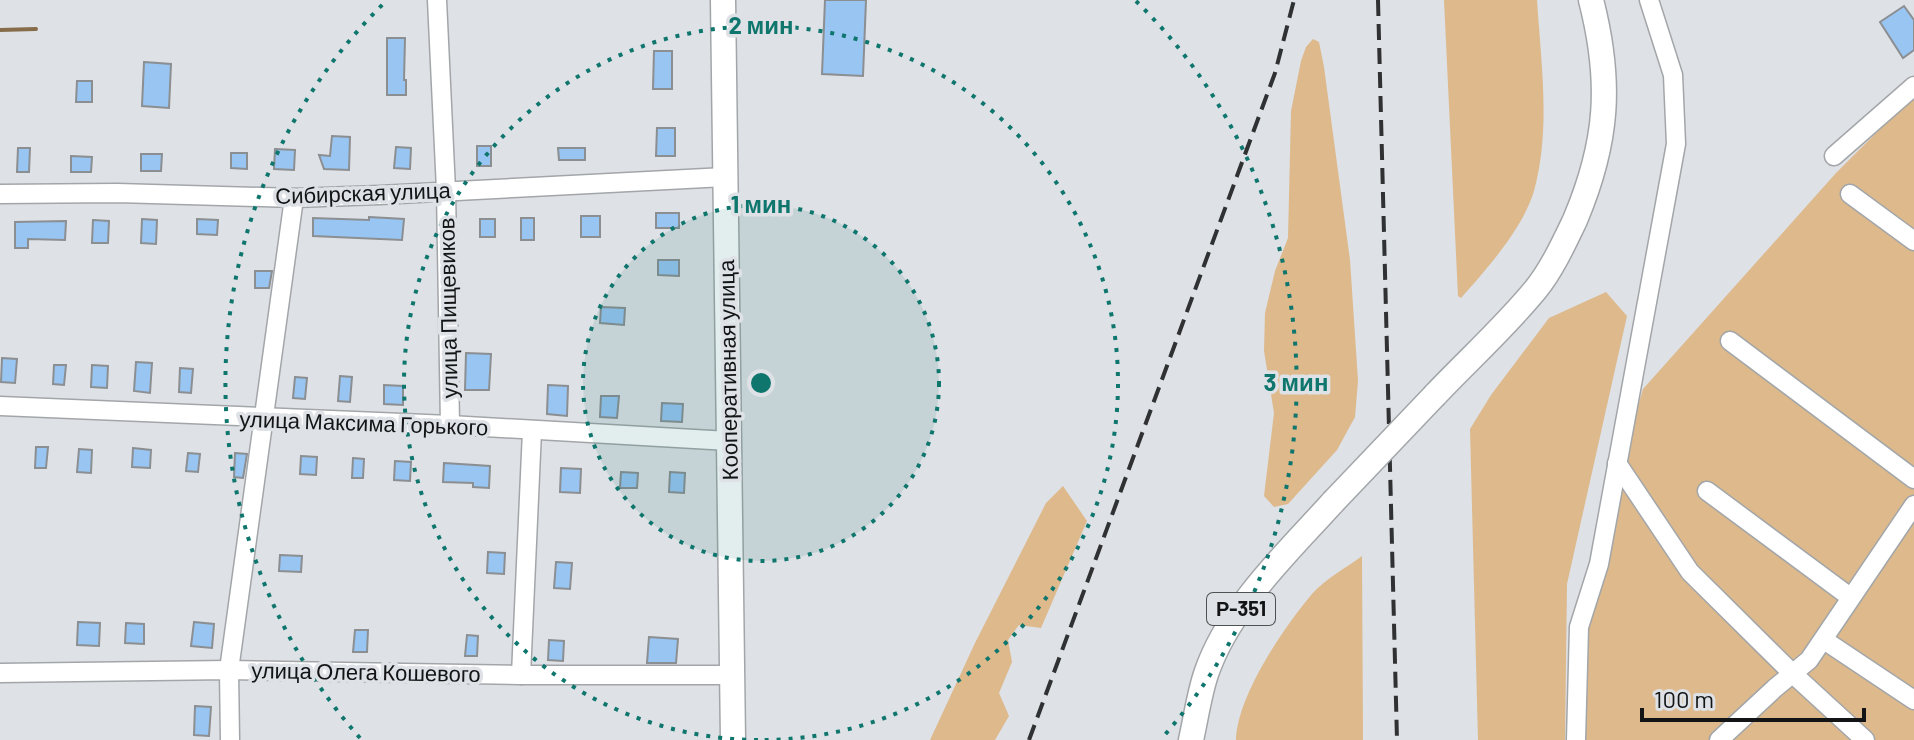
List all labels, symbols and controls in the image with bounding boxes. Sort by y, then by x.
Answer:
text: 2 мин [728,10,794,39]
street label: Сибирская улица [275,176,452,209]
text: 1 мин [731,189,791,218]
street label: улица Пищевиков [432,217,463,399]
street label: Кооперативная улица [712,259,743,481]
text: 3 мин [1264,367,1328,396]
centre of rings [747,369,775,397]
street label: улица Максима Горького [239,405,489,440]
road number: Р-351 [1207,593,1275,625]
street label: улица Олега Кошевого [251,656,481,687]
scale bar [1642,672,1864,722]
text: 100 m [1654,684,1714,713]

